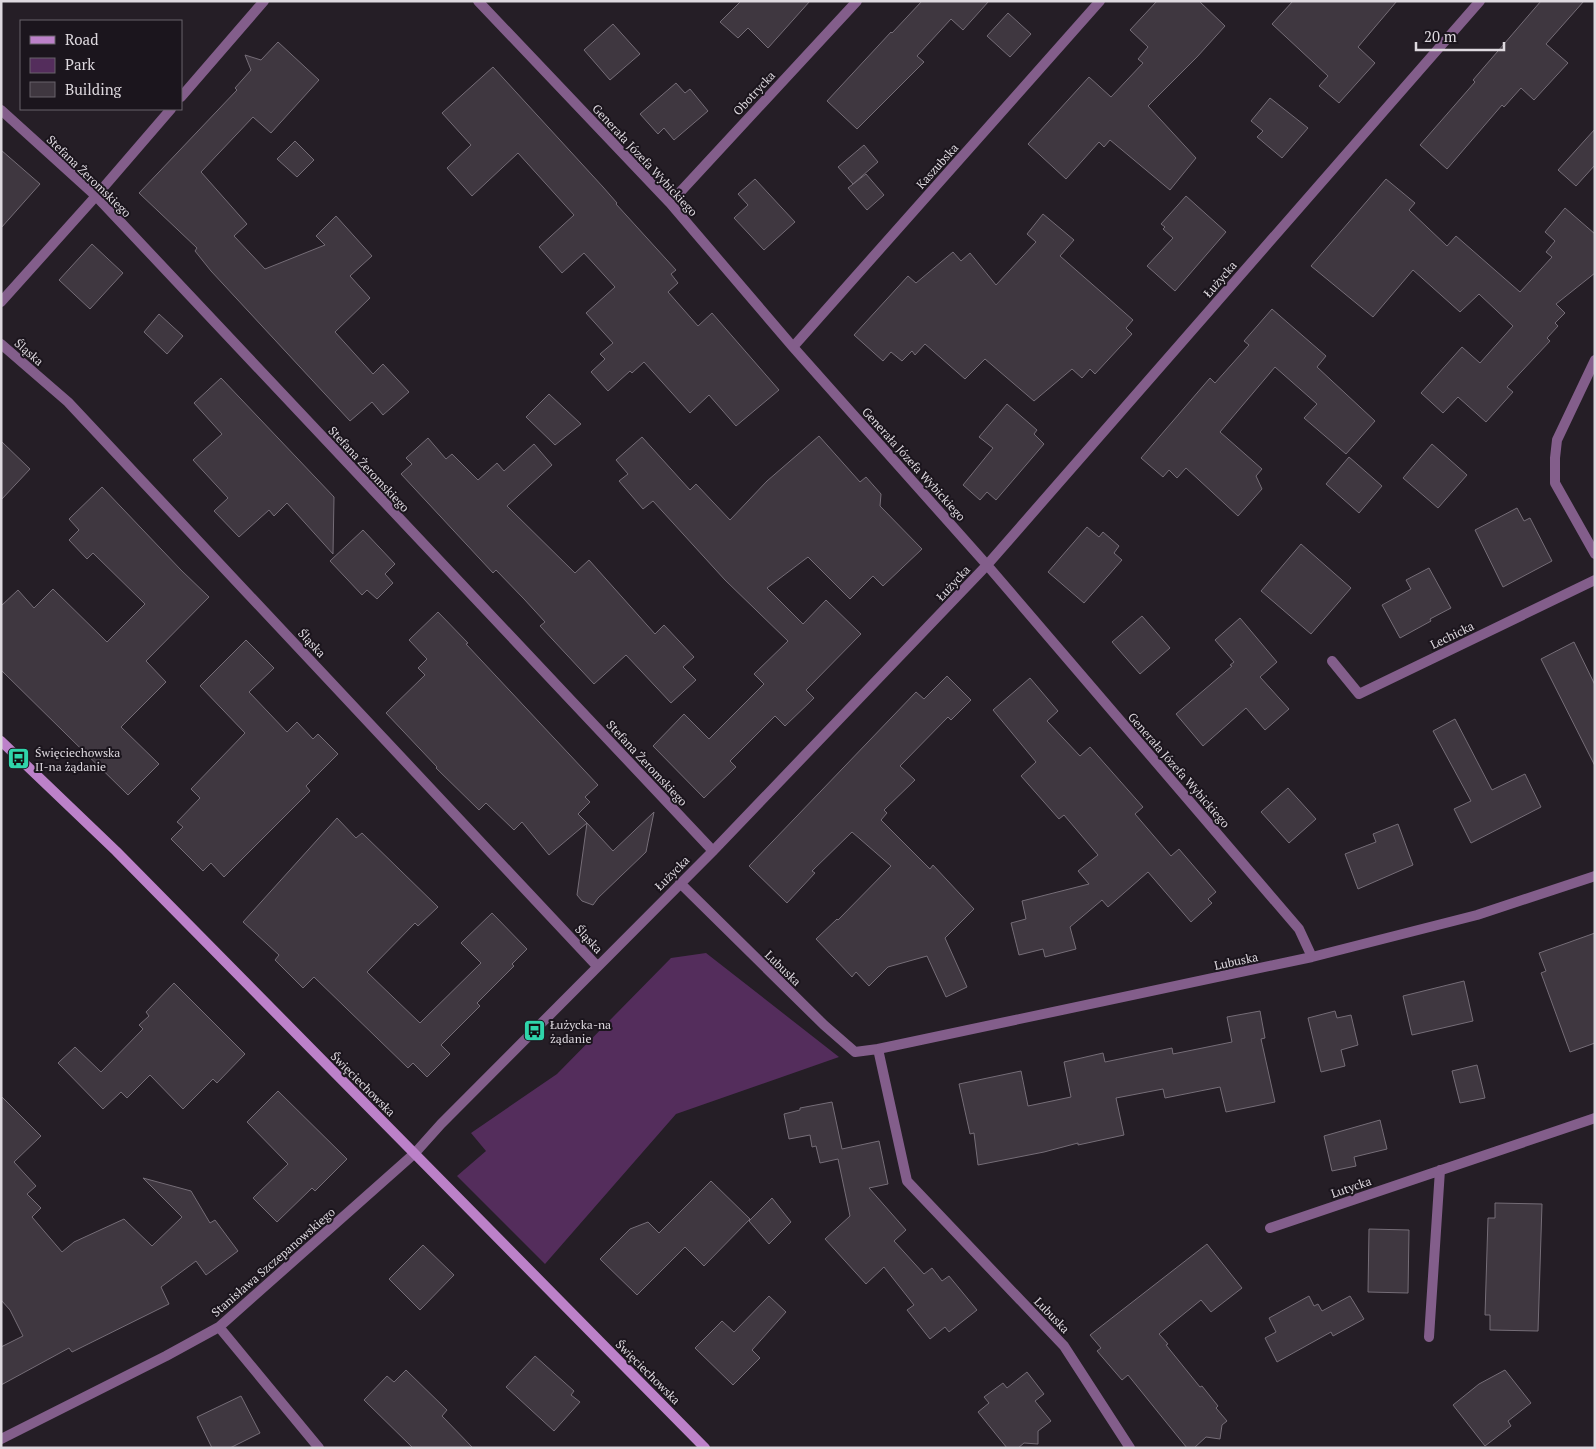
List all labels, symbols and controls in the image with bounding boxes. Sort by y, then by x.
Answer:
legend [20,20,182,110]
scale bar [1416,20,1504,52]
text: 20 m [1424,26,1457,46]
text: Road [65,29,98,49]
text: Park [65,54,95,74]
street label: Obotrycka [730,68,778,118]
text: Building [65,79,123,99]
street label: Generała Józefa Wybickiego [589,101,701,219]
street label: Stefana Żeromskiego [44,132,135,220]
street label: Kaszubska [913,140,961,192]
street label: Łużycka [1200,258,1240,300]
street label: Śląska [11,335,47,369]
street label: Generała Józefa Wybickiego [859,404,969,524]
street label: Stefana Żeromskiego [325,423,413,515]
street label: Łużycka [933,562,973,604]
street label: Lechicka [1428,618,1476,652]
street label: Śląska [295,626,329,660]
street label: Generała Józefa Wybickiego [1125,709,1233,831]
street label: Stefana Żeromskiego [603,717,691,809]
place label: Święciechowska II-na żądanie [35,745,120,774]
bus stop icon: Święciechowska II-na żądanie [7,747,31,771]
street label: Łużycka [652,853,692,893]
street label: Śląska [572,922,606,956]
street label: Lubuska [762,947,804,989]
street label: Lubuska [1213,949,1259,973]
place label: Łużycka-na żądanie [550,1017,611,1046]
bus stop icon: Łużycka-na żądanie [522,1019,546,1043]
street label: Święciechowska [328,1049,398,1119]
street label: Lutycka [1329,1173,1373,1201]
street label: Stanisława Szczepanowskiego [208,1204,338,1320]
street label: Lubuska [1031,1294,1073,1336]
street label: Święciechowska [613,1337,683,1407]

